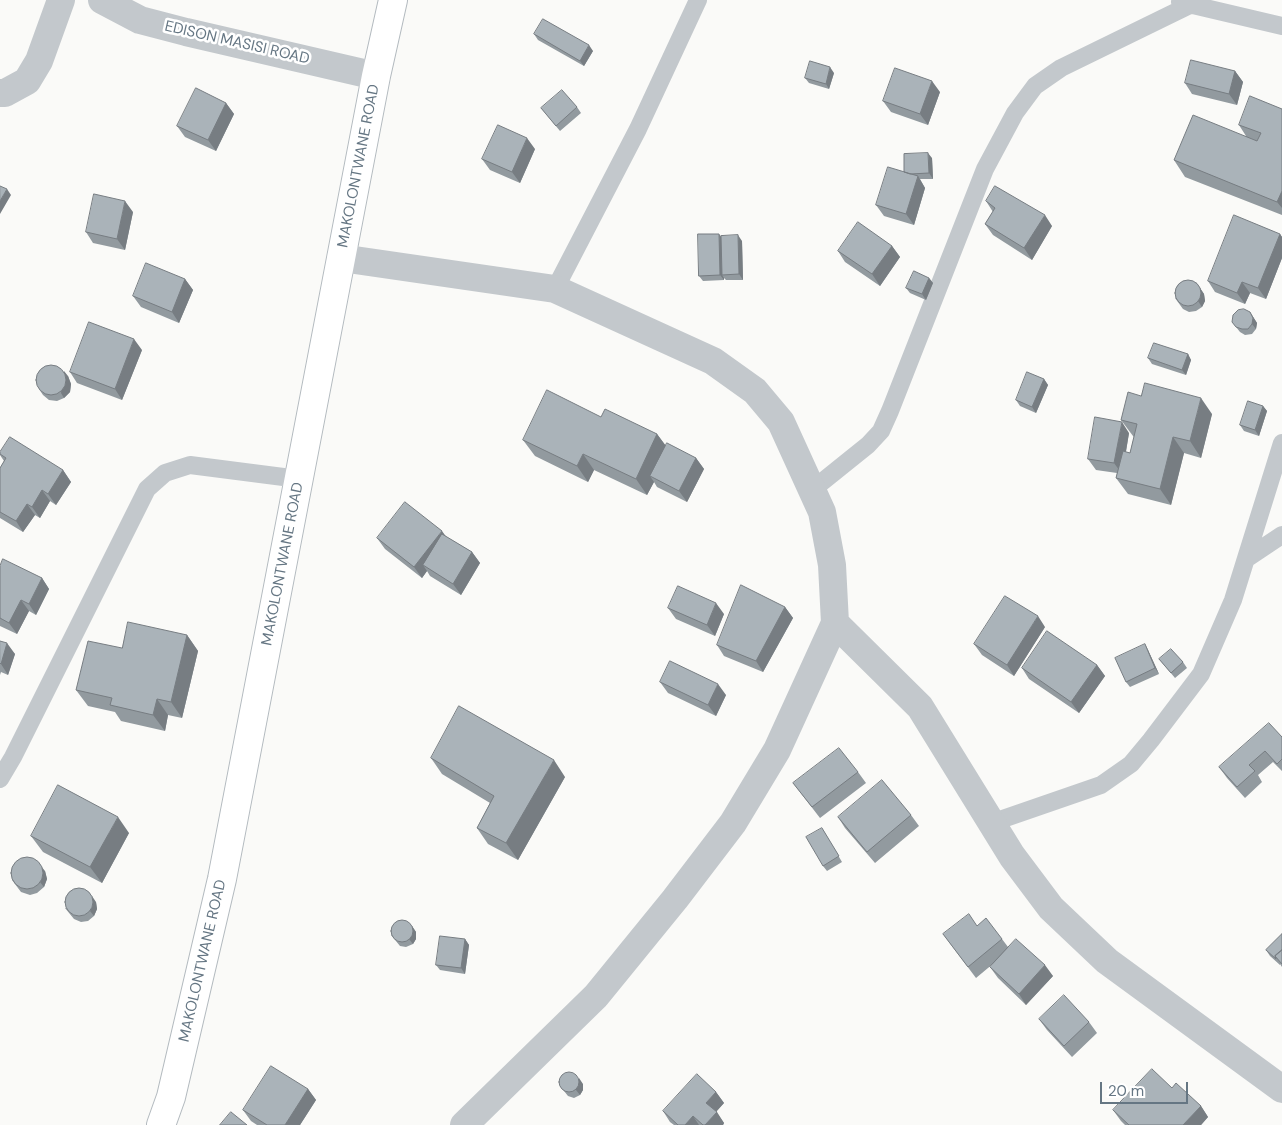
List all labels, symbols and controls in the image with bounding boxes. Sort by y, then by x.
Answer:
street label: EDISON MASISI ROAD [163,18,311,68]
street label: MAKOLONTWANE ROAD [334,83,384,249]
street label: MAKOLONTWANE ROAD [258,481,308,647]
street label: MAKOLONTWANE ROAD [176,878,230,1044]
scale bar [1102,1072,1190,1104]
text: 20 m [1108,1081,1144,1101]

